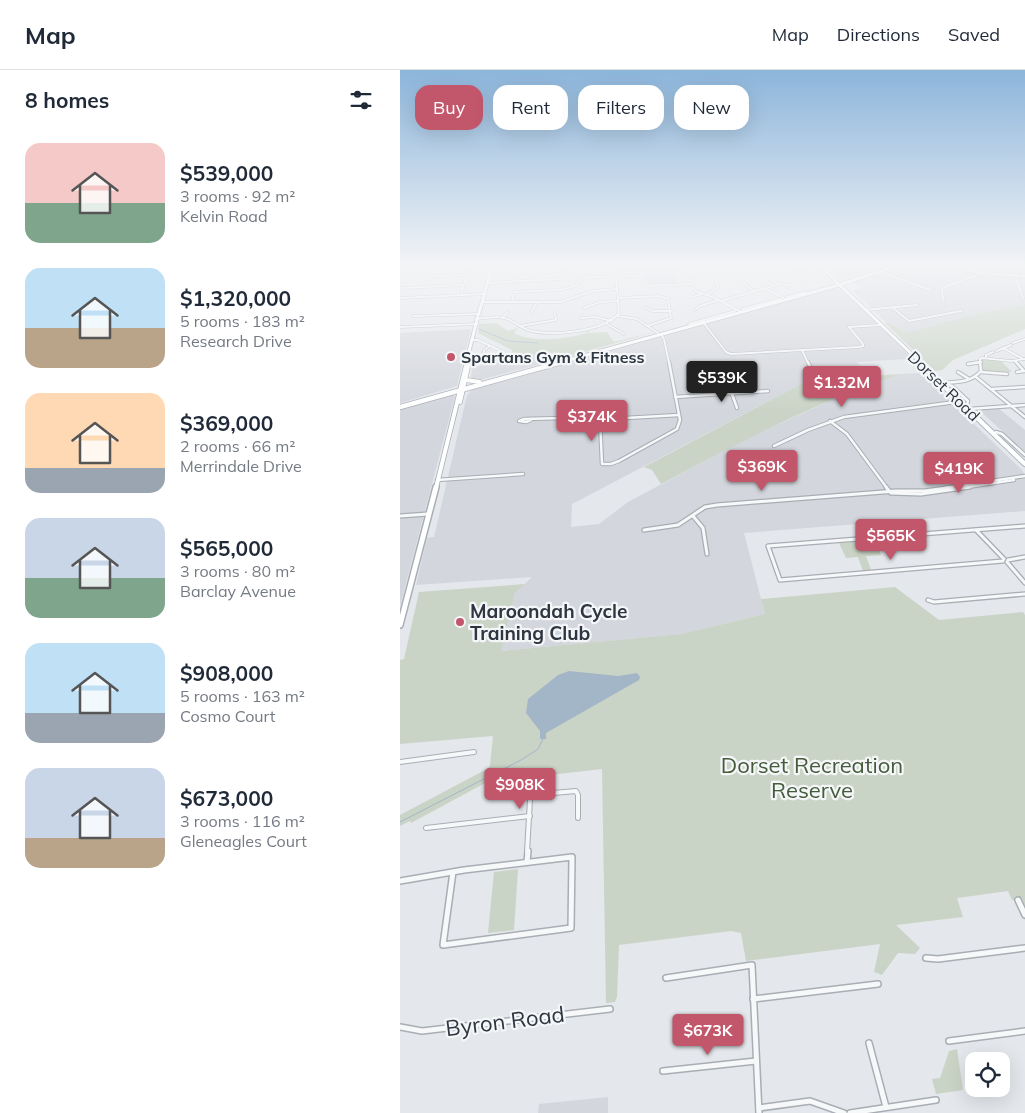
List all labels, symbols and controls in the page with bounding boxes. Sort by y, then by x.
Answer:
text: Map [25,20,76,50]
text: Map [772,23,809,46]
text: Directions [837,23,920,46]
text: Saved [948,23,1000,46]
chip: Buy [415,85,483,130]
chip: Rent [493,85,568,130]
chip: Filters [578,85,664,130]
chip: New [674,85,749,130]
icon: filters [347,86,375,114]
text: 8 homes [25,87,109,113]
text: $539,000 [180,160,273,186]
icon: home [65,163,125,223]
text: 3 rooms · 92 m² [180,186,295,206]
text: Kelvin Road [180,206,268,226]
text: $1,320,000 [180,285,291,311]
icon: home [65,288,125,348]
text: 5 rooms · 183 m² [180,311,305,331]
text: Research Drive [180,331,292,351]
place label: Spartans Gym & Fitness [461,347,644,367]
street label: Dorset Road [904,347,984,425]
marker: Spartans Gym & Fitness [445,351,457,363]
pin: $539K [687,360,757,403]
pin: $1.32M [801,366,883,408]
text: $539K [697,367,747,387]
text: $1.32M [814,372,870,392]
pin: $374K [557,400,627,442]
text: $374K [567,406,617,426]
text: $369,000 [180,410,273,436]
icon: home [65,413,125,473]
text: 2 rooms · 66 m² [180,436,295,456]
pin: $369K [727,450,797,492]
pin: $419K [924,452,994,494]
text: Merrindale Drive [180,456,302,476]
text: $369K [737,456,787,476]
text: $419K [934,458,984,478]
pin: $565K [856,518,926,561]
text: $565K [866,525,916,545]
text: $565,000 [180,535,273,561]
icon: home [65,538,125,598]
text: 3 rooms · 80 m² [180,561,295,581]
text: Barclay Avenue [180,581,296,601]
place label: Maroondah Cycle Training Club [470,599,627,645]
marker: Maroondah Cycle Training Club [454,616,466,628]
text: $908,000 [180,660,273,686]
icon: home [65,663,125,723]
text: 5 rooms · 163 m² [180,686,305,706]
text: Cosmo Court [180,706,275,726]
park label: Dorset Recreation Reserve [721,751,903,804]
pin: $908K [485,768,555,810]
text: $908K [495,774,545,794]
text: $673,000 [180,785,273,811]
icon: home [65,788,125,848]
text: 3 rooms · 116 m² [180,811,305,831]
text: Gleneagles Court [180,831,307,851]
street label: Byron Road [444,1000,566,1042]
pin: $673K [673,1014,743,1056]
text: $673K [683,1020,733,1040]
map controls [965,1052,1010,1097]
button: locate [965,1052,1010,1097]

